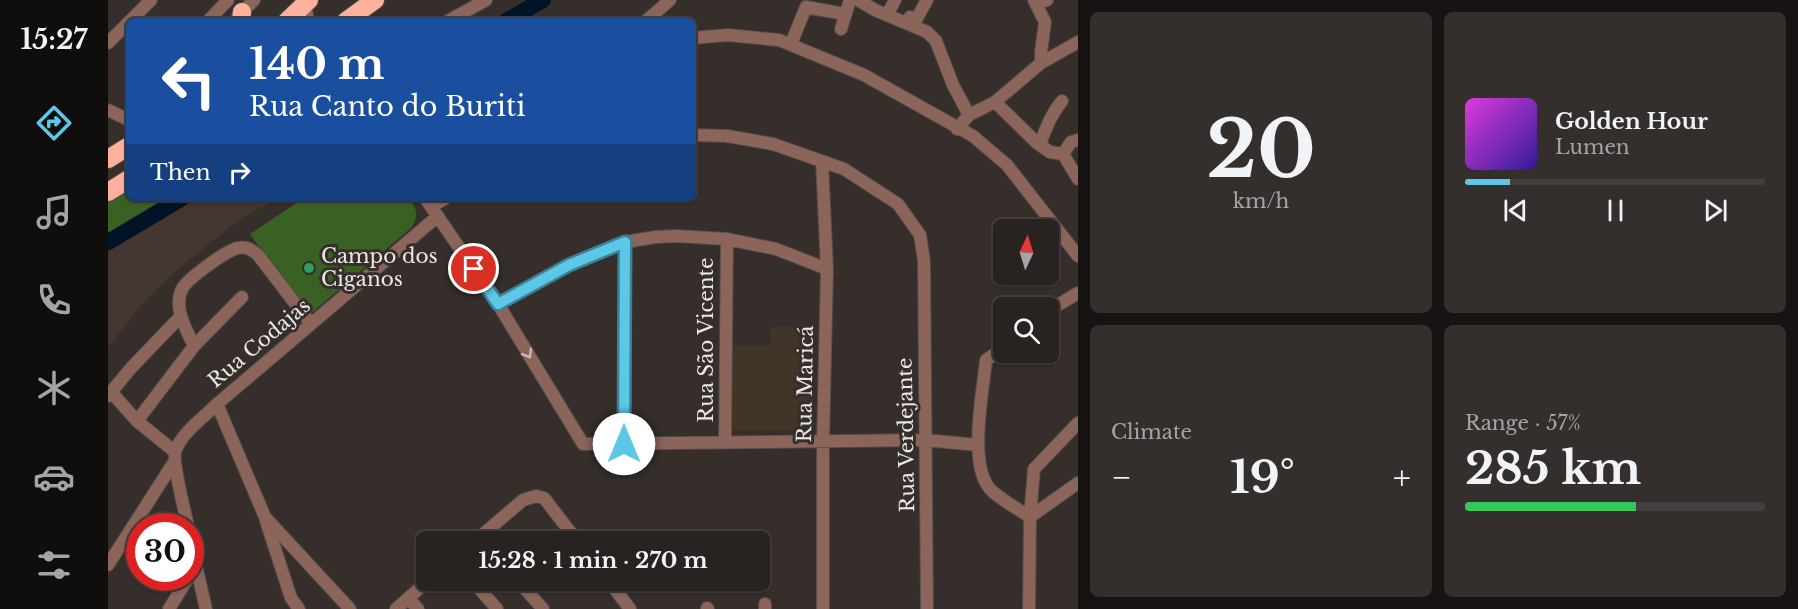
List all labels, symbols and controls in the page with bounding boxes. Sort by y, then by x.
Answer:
text: 15:27 [20,23,88,56]
text: 140 m [249,38,385,90]
icon: left [150,42,228,120]
text: Rua Canto do Buriti [249,90,525,123]
text: 20 [1206,101,1316,198]
icon: directions [33,102,75,144]
text: Golden Hour [1555,108,1708,135]
text: Lumen [1555,135,1630,159]
icon: right [223,156,256,189]
text: Then [150,159,211,186]
text: km/h [1233,189,1289,213]
icon: music [33,191,75,233]
icon: previous [1499,194,1532,227]
icon: pause [1599,194,1632,227]
icon: next [1699,194,1732,227]
north arrow [993,219,1059,285]
map controls [993,219,1059,363]
pin [448,243,499,294]
place label: Campo dos Ciganos [321,244,438,291]
icon: arrive [457,252,490,285]
street label: Rua São Vicente [694,257,718,423]
marker: Campo dos Ciganos [302,261,316,275]
icon: phone [33,279,75,321]
street label: Rua Codajas [203,293,315,393]
button: search [993,297,1059,363]
street label: Rua Maricá [792,324,818,443]
one-way arrow [521,348,533,358]
street label: Rua Verdejante [893,357,919,513]
icon: climate [33,367,75,409]
text: Range · 57% [1465,411,1581,435]
position arrow [592,412,656,476]
text: Climate [1111,420,1192,444]
text: 285 km [1465,440,1641,496]
text: 19° [1230,449,1295,505]
icon: car [33,456,75,498]
text: − [1111,457,1132,498]
text: + [1393,457,1411,498]
speed limit sign: 30 [126,513,204,591]
icon: filters [33,544,75,586]
text: 15:28 · 1 min · 270 m [478,547,708,574]

